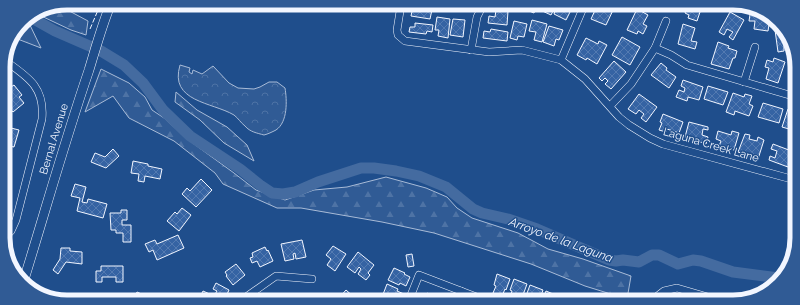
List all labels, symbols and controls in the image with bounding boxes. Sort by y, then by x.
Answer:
street label: Bernal Avenue [37,101,71,176]
street label: Laguna Creek Lane [662,125,761,165]
water label: Arroyo de la Laguna [506,214,615,265]

